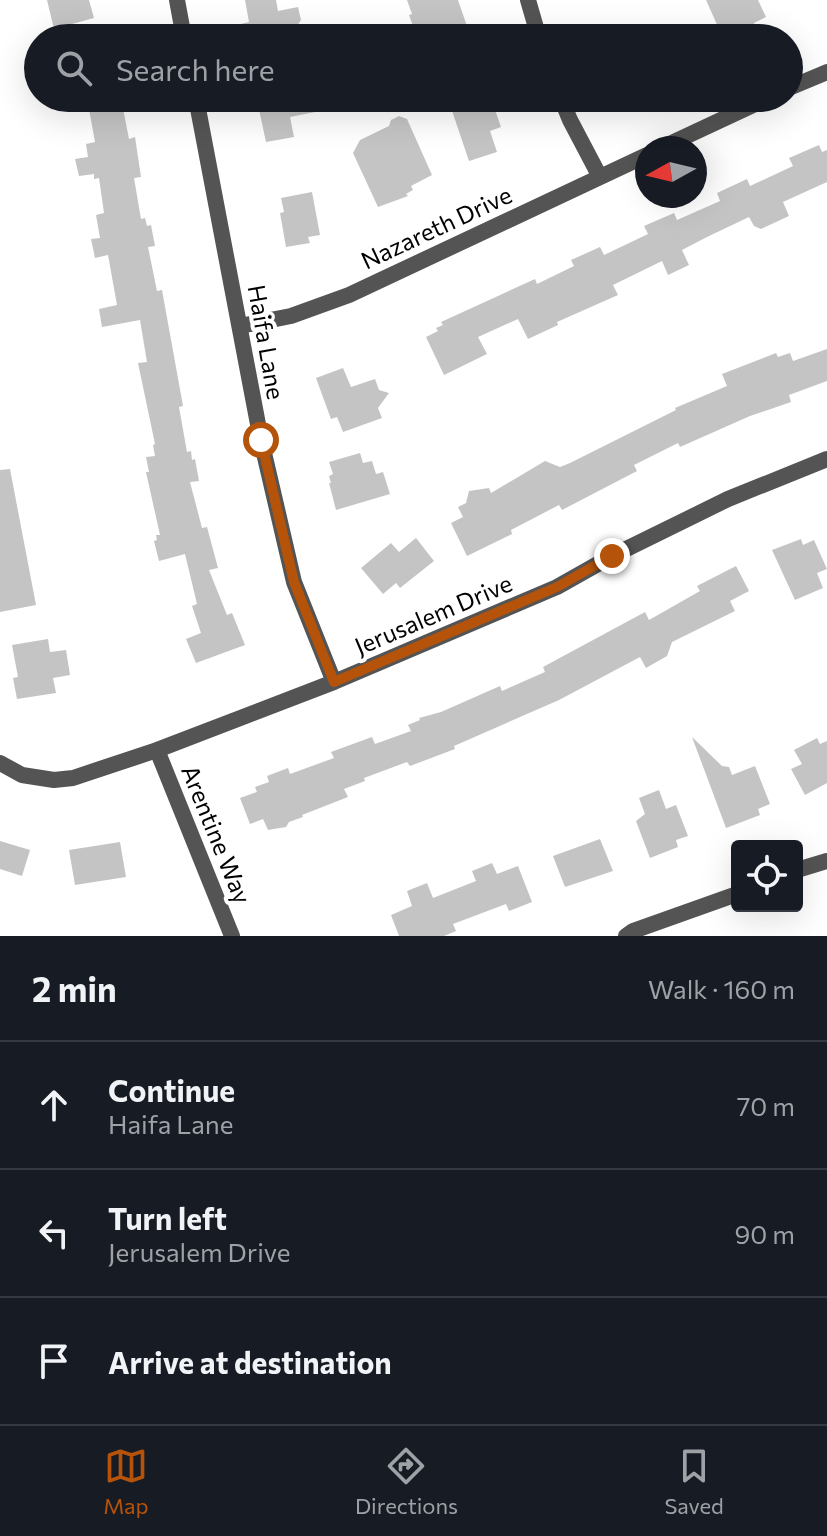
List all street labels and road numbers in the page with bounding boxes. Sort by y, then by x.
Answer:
street label: Nazareth Drive [356,179,516,275]
street label: Haifa Lane [243,282,291,402]
street label: Jerusalem Drive [350,568,516,660]
street label: Arentine Way [176,760,258,908]

